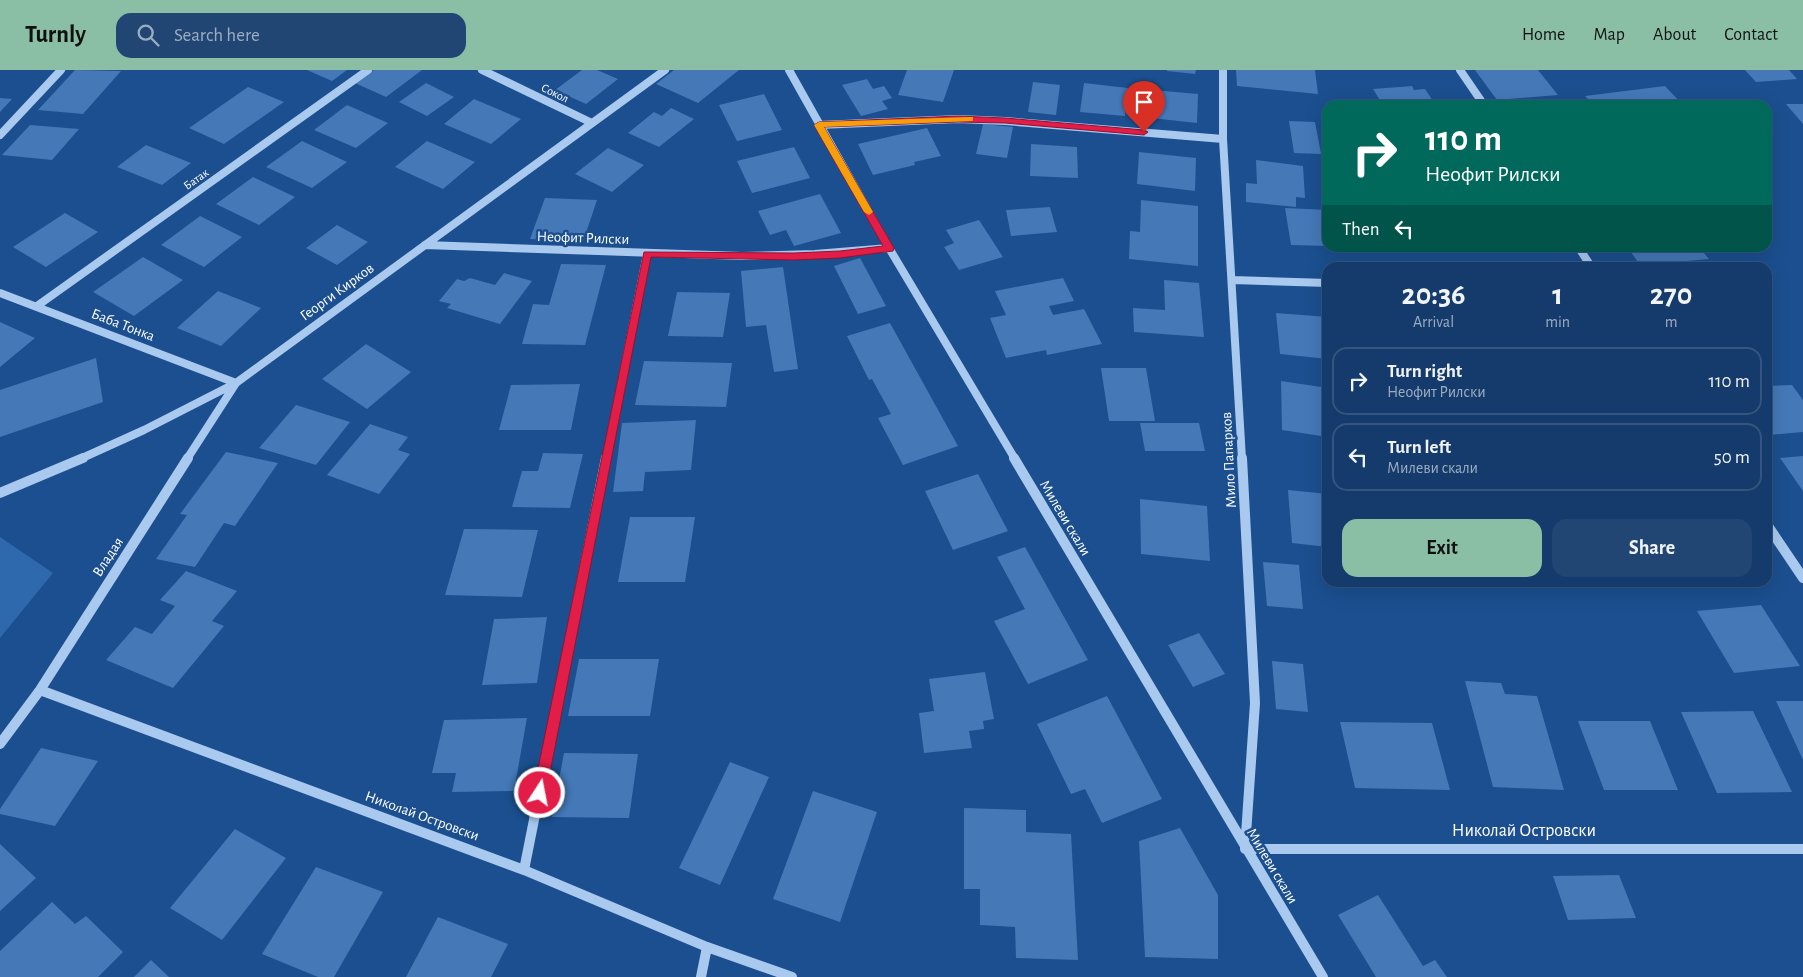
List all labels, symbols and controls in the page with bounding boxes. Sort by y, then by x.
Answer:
search box [116,13,466,58]
icon: search [134,21,162,49]
text: Turnly [25,23,86,47]
text: Search here [174,26,260,45]
text: Home [1522,26,1565,44]
text: Map [1593,26,1625,44]
text: About [1653,26,1696,44]
text: Contact [1724,26,1778,44]
street label: Сокол [539,81,571,105]
pin [1123,81,1165,132]
icon: arrive [1130,88,1158,116]
icon: right [1342,120,1407,185]
text: 110 m [1425,122,1502,157]
text: Неофит Рилски [1425,163,1561,185]
street label: Батак [181,166,211,192]
icon: left [1390,215,1418,243]
text: Then [1342,220,1380,239]
street label: Неофит Рилски [536,229,630,247]
street label: Георги Кирков [297,260,377,324]
text: 20:36 [1402,280,1466,310]
text: 1 [1552,280,1563,310]
text: 270 [1650,280,1692,310]
street label: Баба Тонка [89,306,157,344]
text: Arrival [1413,314,1454,330]
text: min [1545,314,1570,330]
text: m [1665,314,1677,330]
text: Turn right [1387,362,1462,381]
icon: right [1344,367,1372,395]
text: 110 m [1709,372,1750,391]
text: Неофит Рилски [1387,384,1486,400]
street label: Мило Папарков [1219,412,1239,508]
text: Turn left [1387,438,1451,457]
icon: left [1344,443,1372,471]
text: 50 m [1714,448,1750,467]
text: Милеви скали [1387,460,1478,476]
street label: Милеви скали [1037,478,1093,558]
button: Exit [1342,519,1542,577]
button: Share [1552,519,1752,577]
street label: Владая [90,535,126,579]
position arrow [513,766,565,818]
street label: Николай Островски [363,788,481,844]
street label: Николай Островски [1452,822,1596,840]
street label: Милеви скали [1244,826,1300,906]

